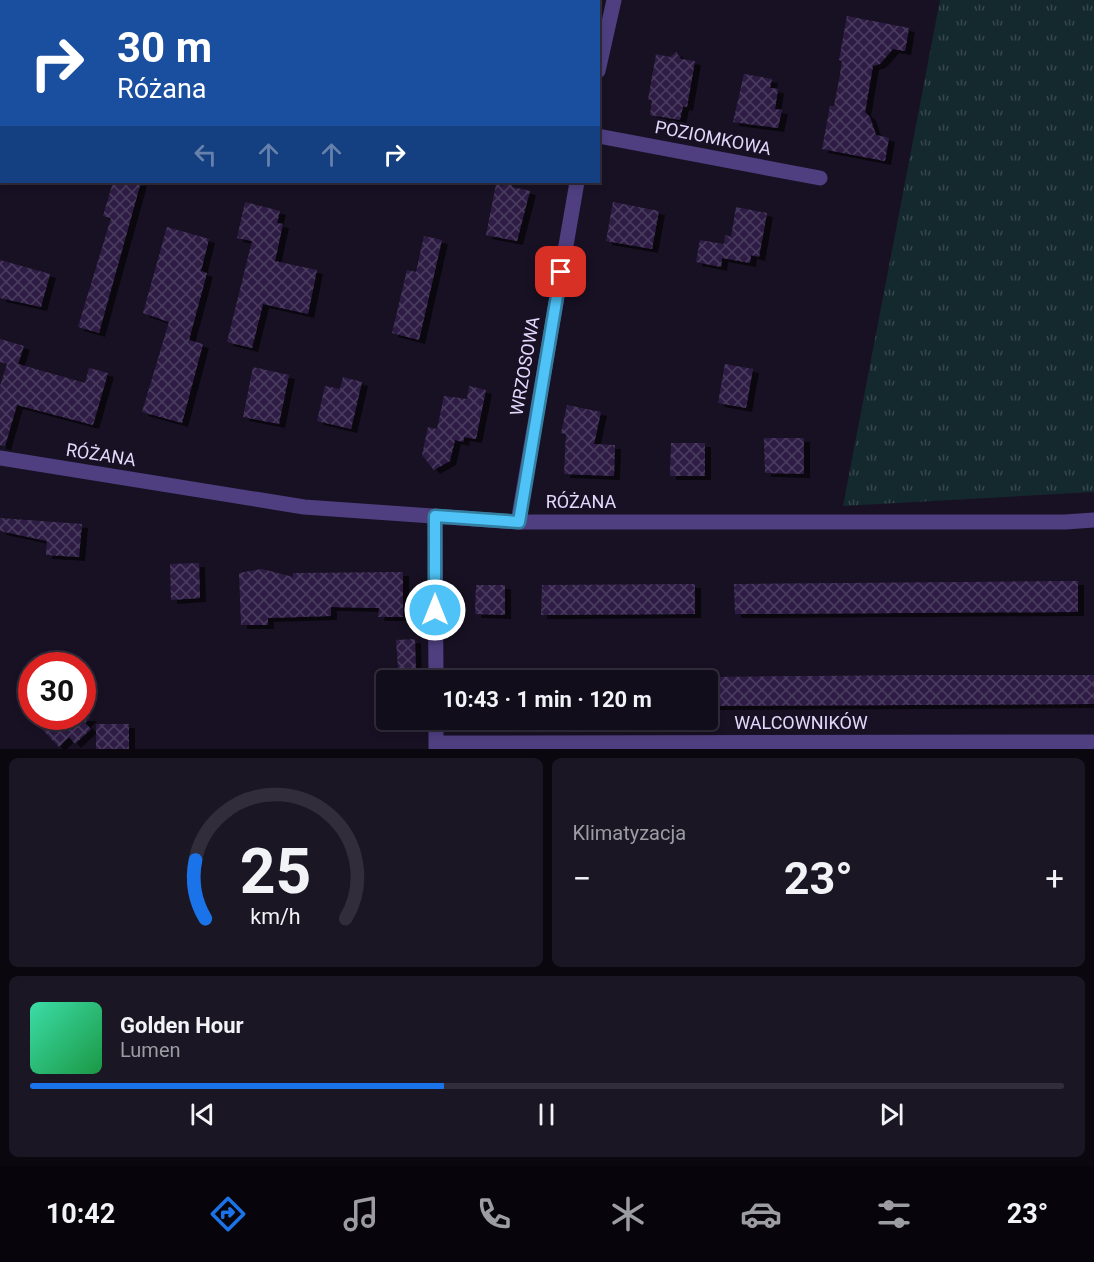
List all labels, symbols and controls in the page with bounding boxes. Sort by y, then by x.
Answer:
text: 30 m [117,23,212,72]
icon: right [18,24,96,102]
text: Różana [117,73,207,105]
street label: POZIOMKOWA [653,116,773,159]
icon: left [189,138,222,171]
icon: ahead [252,138,285,171]
icon: ahead [315,138,348,171]
icon: right [378,138,411,171]
pin [535,246,586,297]
icon: arrive [544,255,577,288]
street label: WRZOSOWA [505,314,544,417]
street label: RÓŻANA [65,439,138,470]
street label: RÓŻANA [546,491,617,512]
position arrow [403,578,467,642]
speed limit sign: 30 [18,652,96,730]
text: 10:43 · 1 min · 120 m [442,687,652,712]
street label: WALCOWNIKÓW [734,712,868,733]
text: Klimatyzacja [573,821,686,845]
text: 25 [240,835,312,908]
text: 23° [784,852,853,905]
text: − [573,859,591,898]
text: + [1045,859,1064,898]
text: km/h [251,905,301,930]
text: Golden Hour [120,1013,244,1038]
text: Lumen [120,1038,181,1062]
icon: previous [186,1098,219,1131]
icon: pause [530,1098,563,1131]
icon: next [875,1098,908,1131]
icon: directions [207,1193,249,1235]
icon: music [340,1193,382,1235]
icon: phone [473,1193,515,1235]
icon: climate [607,1193,649,1235]
icon: car [740,1193,782,1235]
icon: filters [873,1193,915,1235]
text: 10:42 [46,1198,115,1230]
text: 23° [1007,1198,1048,1230]

